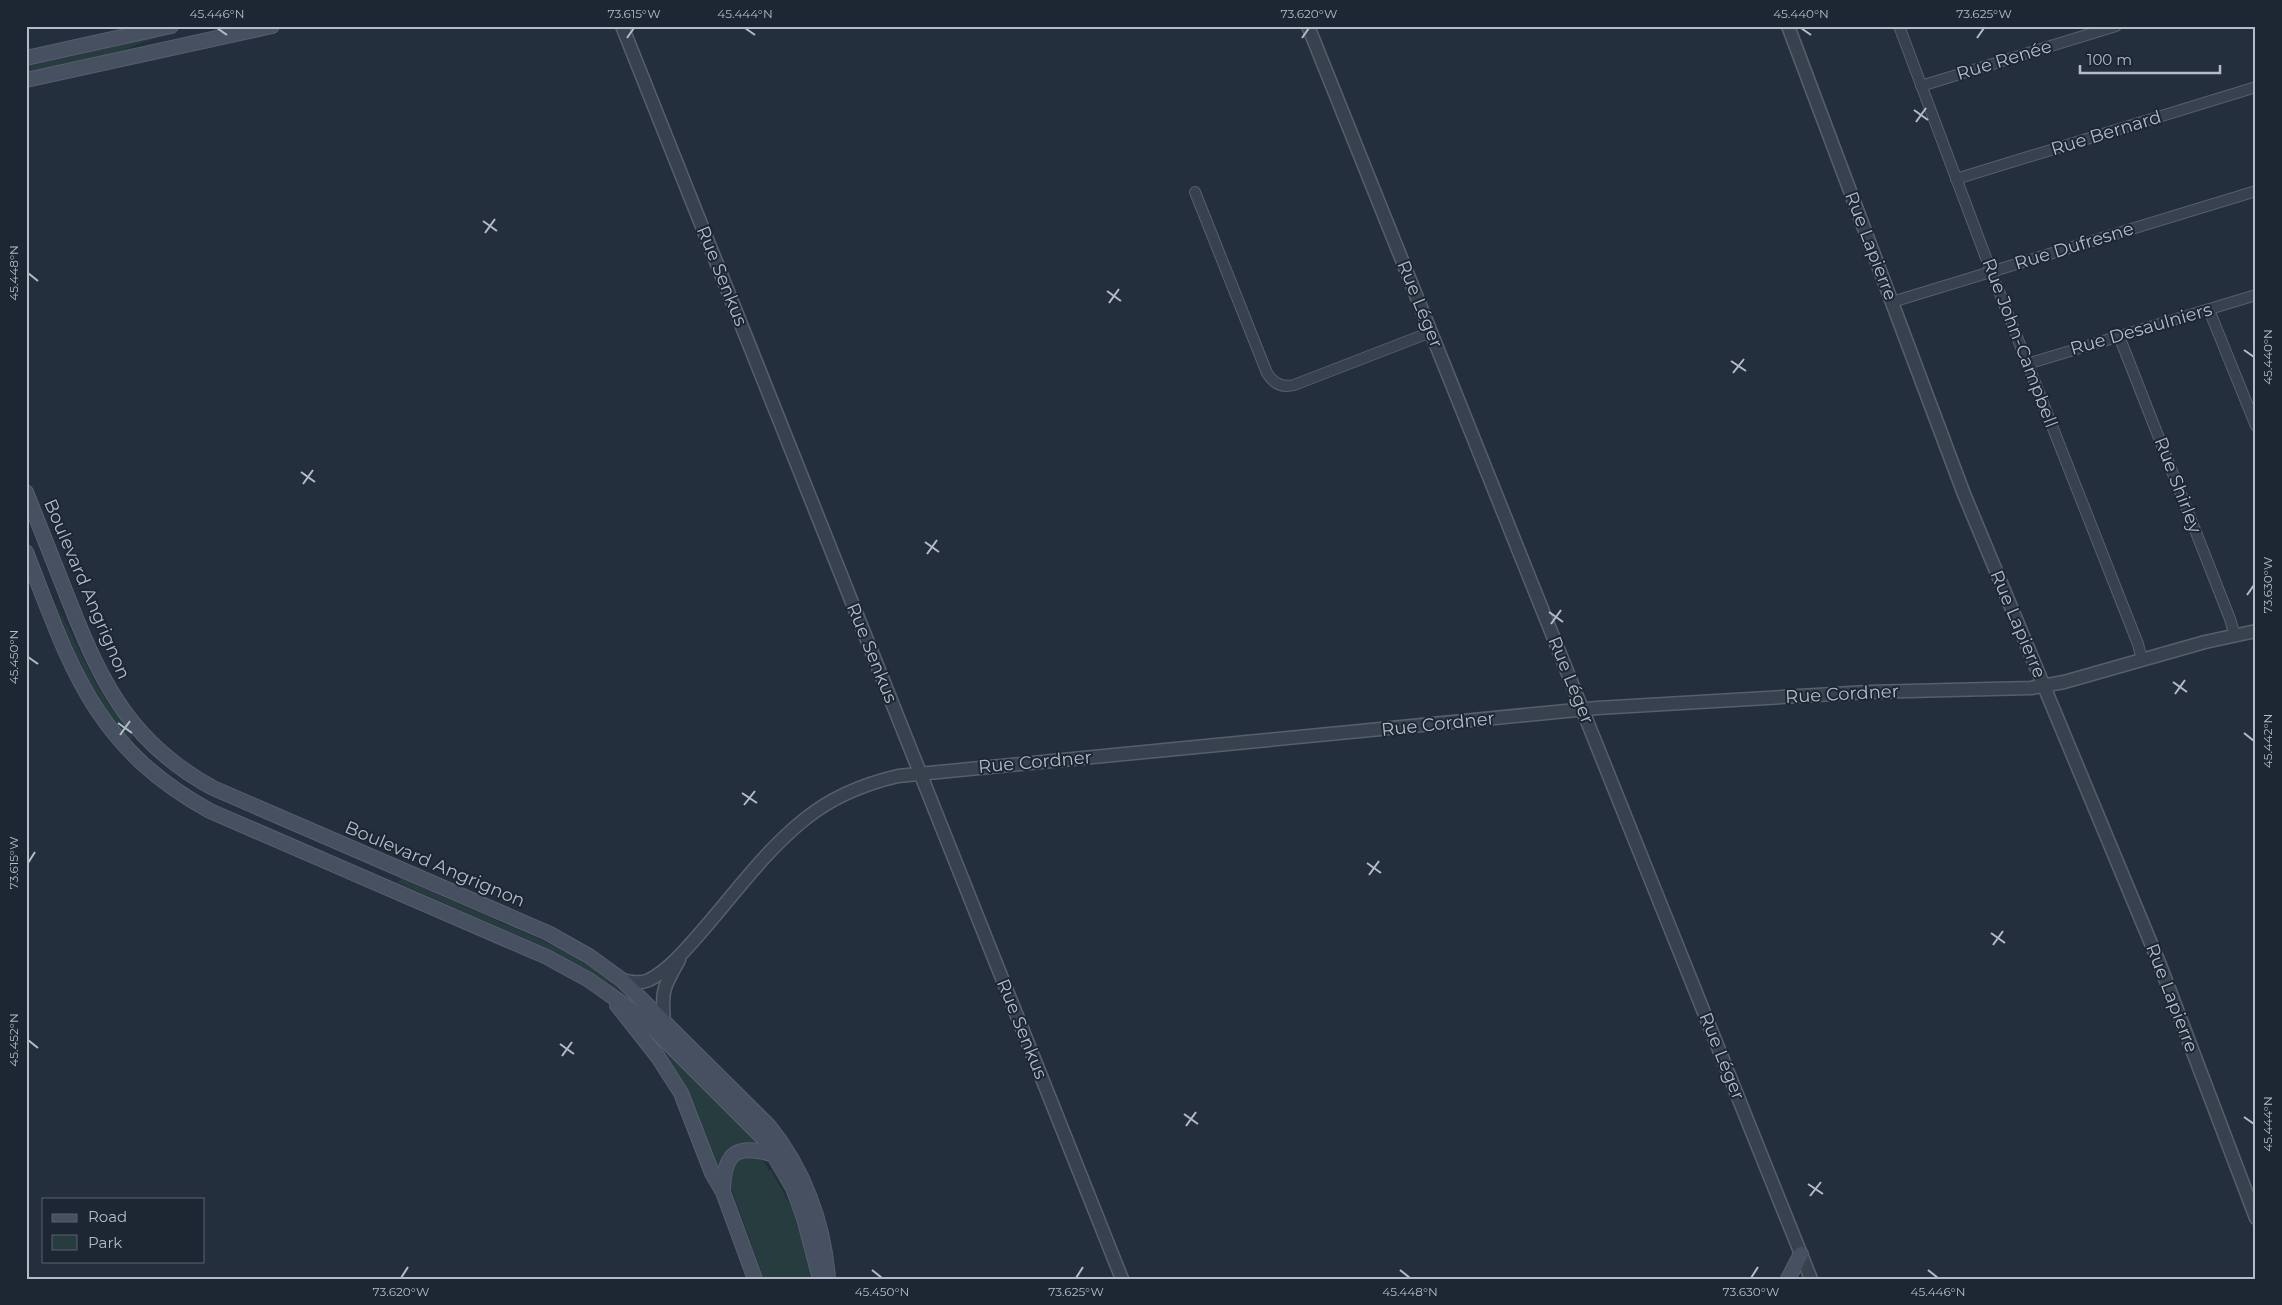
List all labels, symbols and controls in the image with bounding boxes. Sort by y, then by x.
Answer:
text: 45.446°N [190,6,244,21]
text: 73.615°W [607,6,661,21]
text: 45.444°N [717,6,773,21]
text: 73.620°W [1281,6,1337,21]
text: 45.440°N [1773,6,1829,21]
text: 73.625°W [1956,6,2012,21]
street label: Rue Renée [1954,35,2054,85]
scale bar [2080,42,2220,74]
text: 100 m [2087,50,2132,69]
street label: Rue Bernard [2048,106,2164,160]
street label: Rue Lapierre [1840,188,1902,304]
street label: Rue Dufresne [2012,217,2136,275]
street label: Rue Senkus [692,223,752,330]
text: 45.448°N [6,245,21,301]
street label: Rue John-Campbell [1978,255,2062,431]
street label: Rue Léger [1392,257,1448,351]
street label: Rue Desaulniers [2067,298,2215,360]
text: 45.440°N [2260,329,2275,385]
street label: Rue Shirley [2150,434,2206,536]
street label: Boulevard Angrignon [39,496,135,682]
text: 73.630°W [2260,557,2275,613]
street label: Rue Lapierre [1985,567,2051,681]
street label: Rue Senkus [842,600,902,707]
text: 45.450°N [6,630,21,684]
street label: Rue Léger [1543,633,1599,727]
street label: Rue Cordner [1785,680,1899,708]
street label: Rue Cordner [1380,707,1496,741]
text: 45.442°N [2260,714,2275,768]
street label: Rue Cordner [977,746,1093,778]
street label: Boulevard Angrignon [342,816,528,912]
text: 73.615°W [6,836,21,890]
street label: Rue Lapierre [2141,940,2203,1056]
street label: Rue Senkus [992,976,1052,1083]
street label: Rue Léger [1694,1009,1750,1103]
text: 45.452°N [6,1013,21,1067]
text: 45.444°N [2260,1096,2275,1152]
legend [42,1198,205,1262]
text: Road [88,1207,127,1226]
text: Park [88,1233,122,1252]
text: 73.620°W [373,1284,429,1299]
text: 45.450°N [855,1284,909,1299]
text: 73.625°W [1048,1284,1104,1299]
text: 45.448°N [1382,1284,1438,1299]
text: 73.630°W [1723,1284,1779,1299]
text: 45.446°N [1911,1284,1965,1299]

